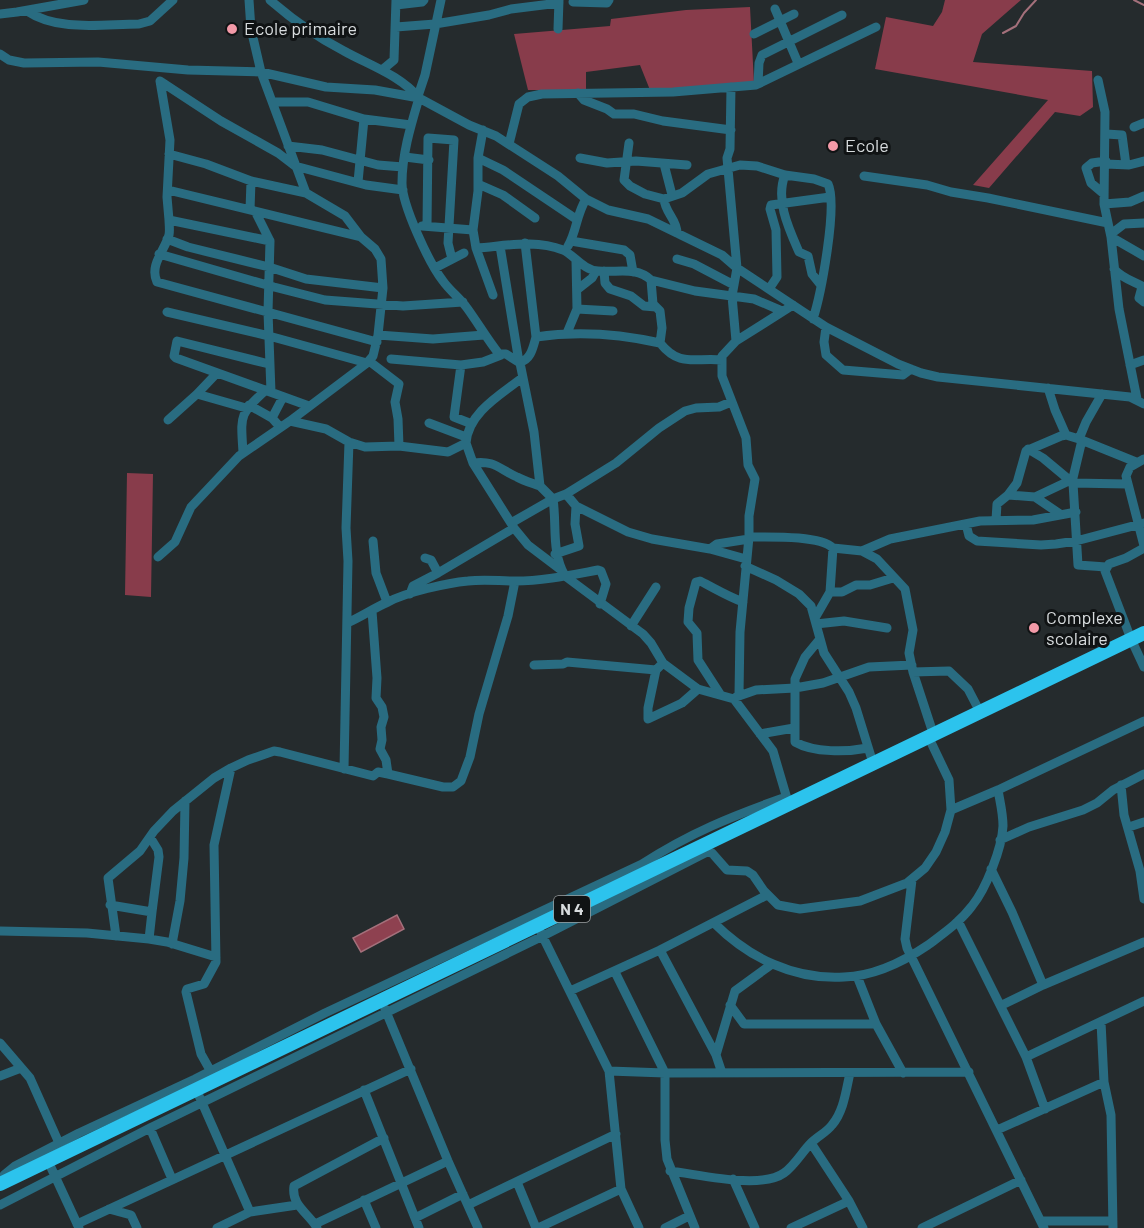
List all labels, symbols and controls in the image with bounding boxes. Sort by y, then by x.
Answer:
place label: Ecole primaire [244,17,357,39]
marker: Ecole primaire [225,22,239,36]
place label: Ecole [845,134,889,156]
marker: Ecole [826,139,840,153]
place label: Complexe scolaire [1046,606,1123,649]
marker: Complexe scolaire [1027,621,1041,635]
road number: N 4 [554,896,590,922]

